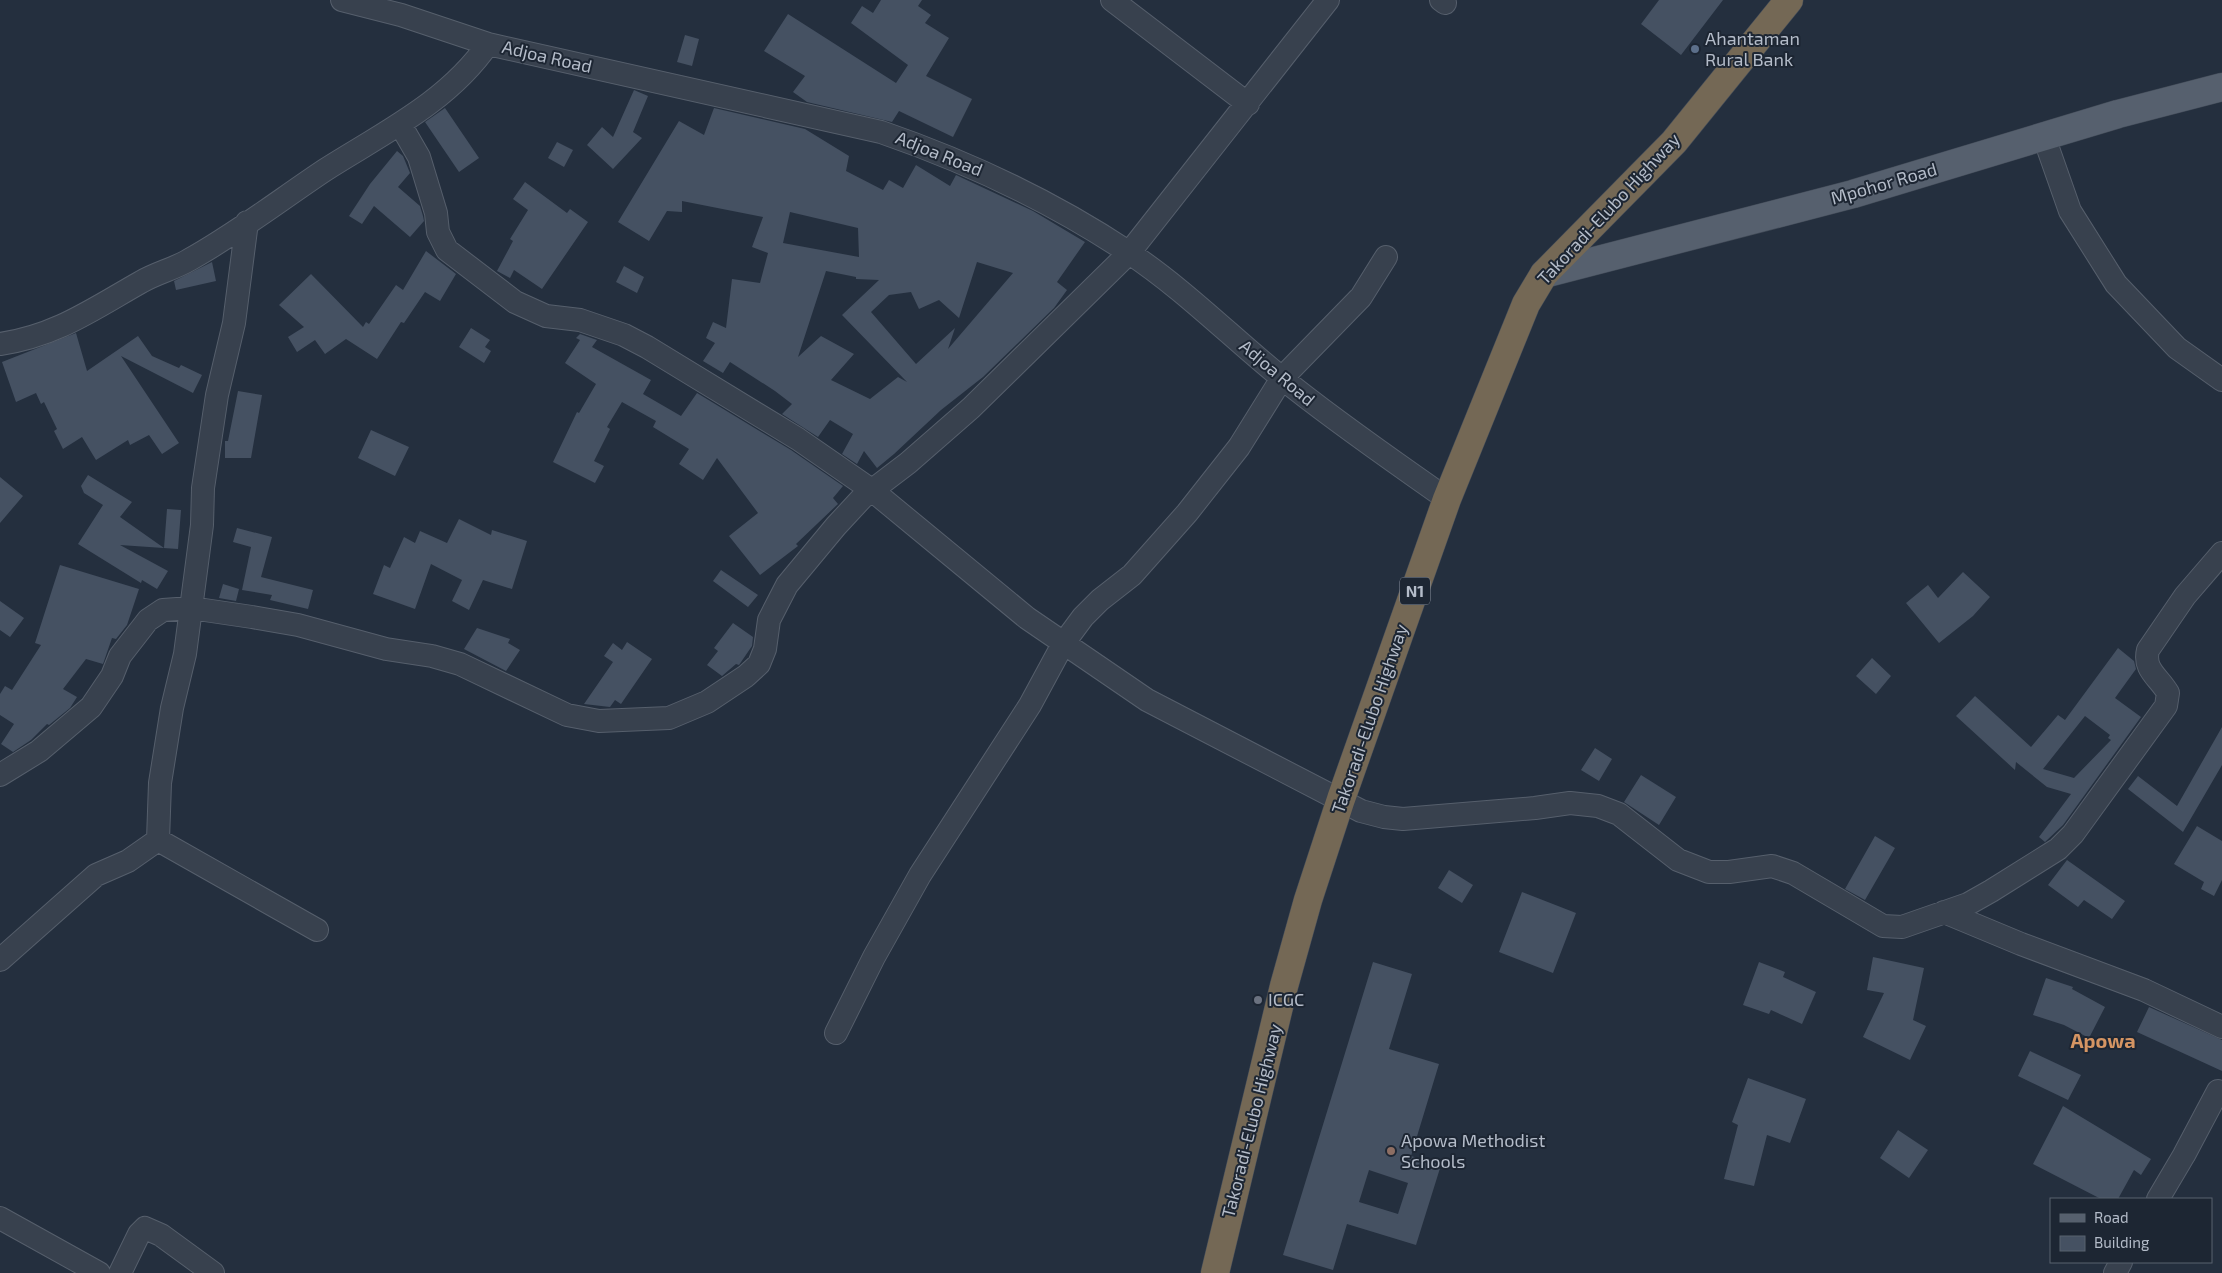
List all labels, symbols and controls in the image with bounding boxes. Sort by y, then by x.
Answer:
place label: Ahantaman Rural Bank [1705,27,1800,70]
street label: Adjoa Road [500,35,594,77]
marker: Ahantaman Rural Bank [1689,43,1701,55]
street label: Adjoa Road [893,126,986,180]
street label: Takoradi-Elubo Highway [1532,128,1685,289]
street label: Mpohor Road [1828,157,1939,209]
street label: Adjoa Road [1235,334,1320,410]
road number: N1 [1400,578,1430,604]
street label: Takoradi-Elubo Highway [1326,621,1412,816]
place label: ICGC [1268,988,1304,1010]
marker: ICGC [1252,994,1264,1006]
street label: Takoradi-Elubo Highway [1216,1021,1286,1220]
district label: Apowa [2070,1028,2136,1052]
place label: Apowa Methodist Schools [1401,1129,1545,1172]
marker: Apowa Methodist Schools [1385,1145,1397,1157]
legend [2050,1198,2212,1263]
text: Road [2094,1208,2129,1226]
text: Building [2094,1233,2150,1251]

